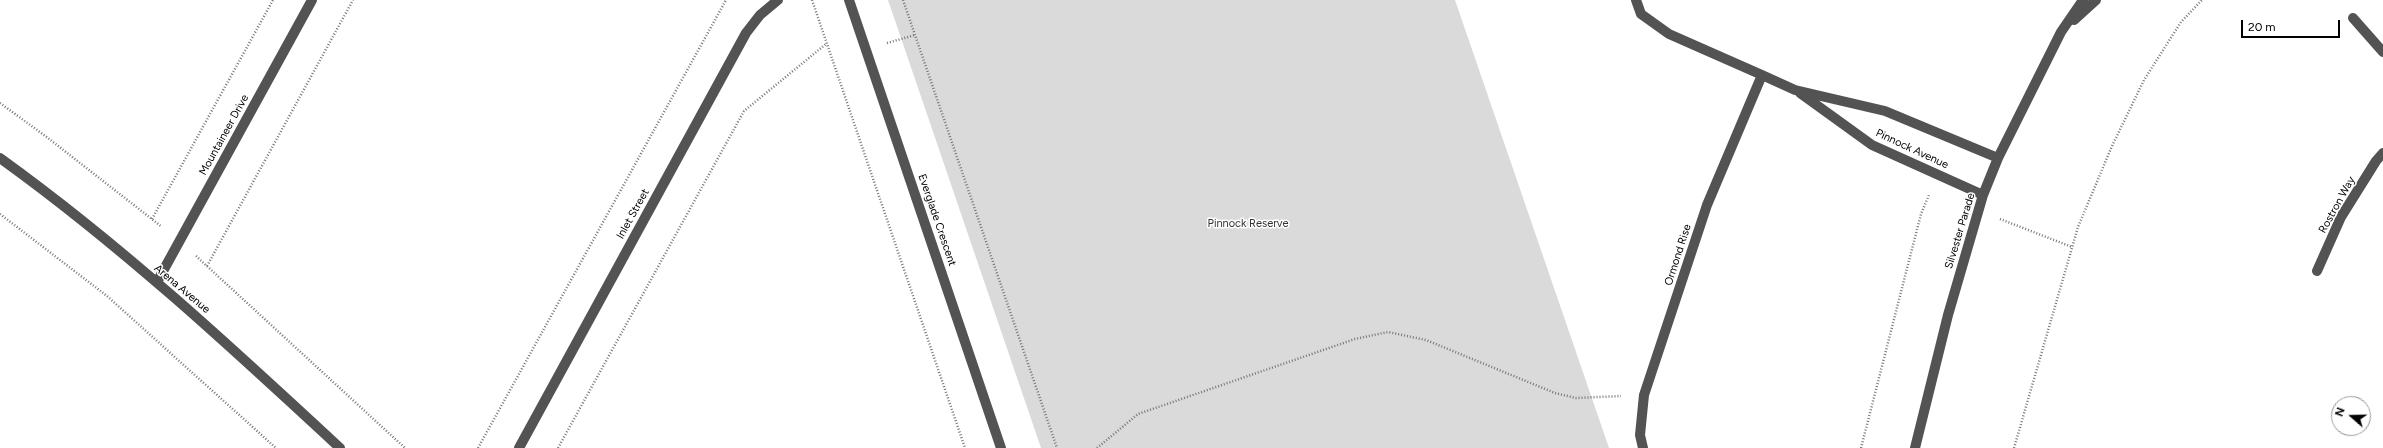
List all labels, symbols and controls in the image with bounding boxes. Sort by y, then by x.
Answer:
scale bar [2243,12,2342,38]
text: 20 m [2248,20,2276,34]
street label: Mountaineer Drive [196,92,252,178]
street label: Pinnock Avenue [1874,126,1950,172]
street label: Everglade Crescent [915,172,959,268]
street label: Rostron Way [2316,174,2358,236]
street label: Inlet Street [614,187,652,241]
street label: Silvester Parade [1942,191,1978,271]
park label: Pinnock Reserve [1208,217,1288,231]
street label: Ormond Rise [1662,223,1694,287]
street label: Arena Avenue [151,262,213,316]
north arrow [2331,396,2371,436]
text: N [2333,406,2348,418]

